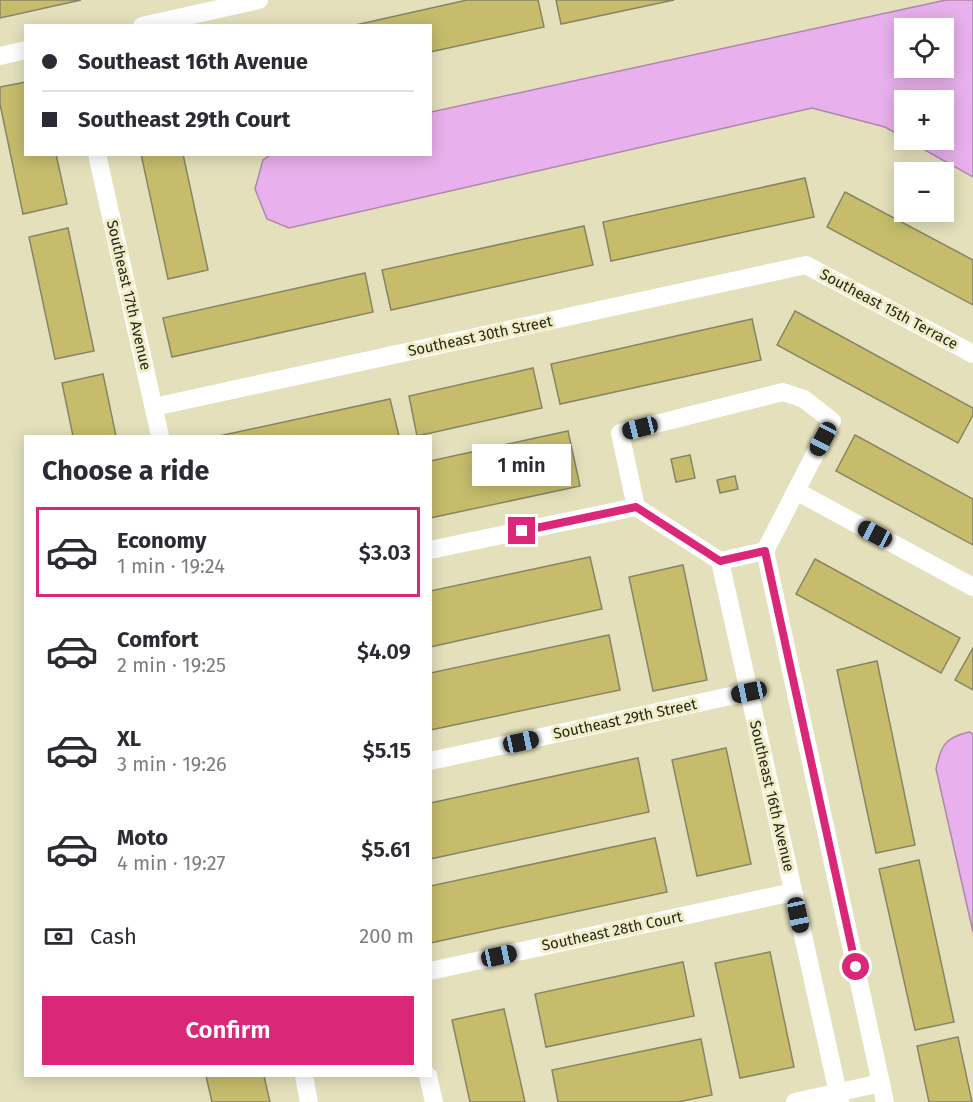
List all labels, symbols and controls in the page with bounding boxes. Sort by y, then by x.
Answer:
map controls [894,18,954,222]
button: locate [894,18,954,78]
text: Southeast 16th Avenue [78,48,308,75]
button: + [894,90,954,150]
text: Southeast 29th Court [78,106,290,133]
button: − [894,162,954,222]
street label: Southeast 17th Avenue [103,218,155,372]
street label: Southeast 15th Terrace [817,265,961,353]
street label: Southeast 30th Street [406,312,554,360]
car [620,415,660,441]
car [807,419,839,459]
callout: 1 min [472,444,572,486]
text: 1 min [497,453,546,477]
text: Choose a ride [42,455,209,487]
route end [508,517,535,544]
car [855,518,895,550]
icon: car [45,525,99,579]
text: Economy [117,527,206,554]
text: $3.03 [359,539,411,566]
text: 1 min · 19:24 [117,554,225,578]
icon: car [45,624,99,678]
text: Comfort [117,626,198,653]
text: $4.09 [357,638,411,665]
text: 2 min · 19:25 [117,653,226,677]
car [730,679,768,705]
street label: Southeast 29th Street [552,695,699,743]
street label: Southeast 16th Avenue [746,719,798,873]
icon: car [45,723,99,777]
text: XL [117,725,141,752]
car [502,729,540,755]
text: $5.15 [363,737,411,764]
text: 3 min · 19:26 [117,752,227,776]
icon: car [45,822,99,876]
text: Moto [117,824,168,851]
text: $5.61 [361,836,411,863]
text: 4 min · 19:27 [117,851,225,875]
car [785,896,811,934]
street label: Southeast 28th Court [540,907,684,955]
icon: cash [42,920,75,953]
text: Cash [90,923,137,950]
text: 200 m [359,924,414,948]
car [480,943,518,969]
route start [842,953,869,980]
button: Confirm [42,996,414,1065]

